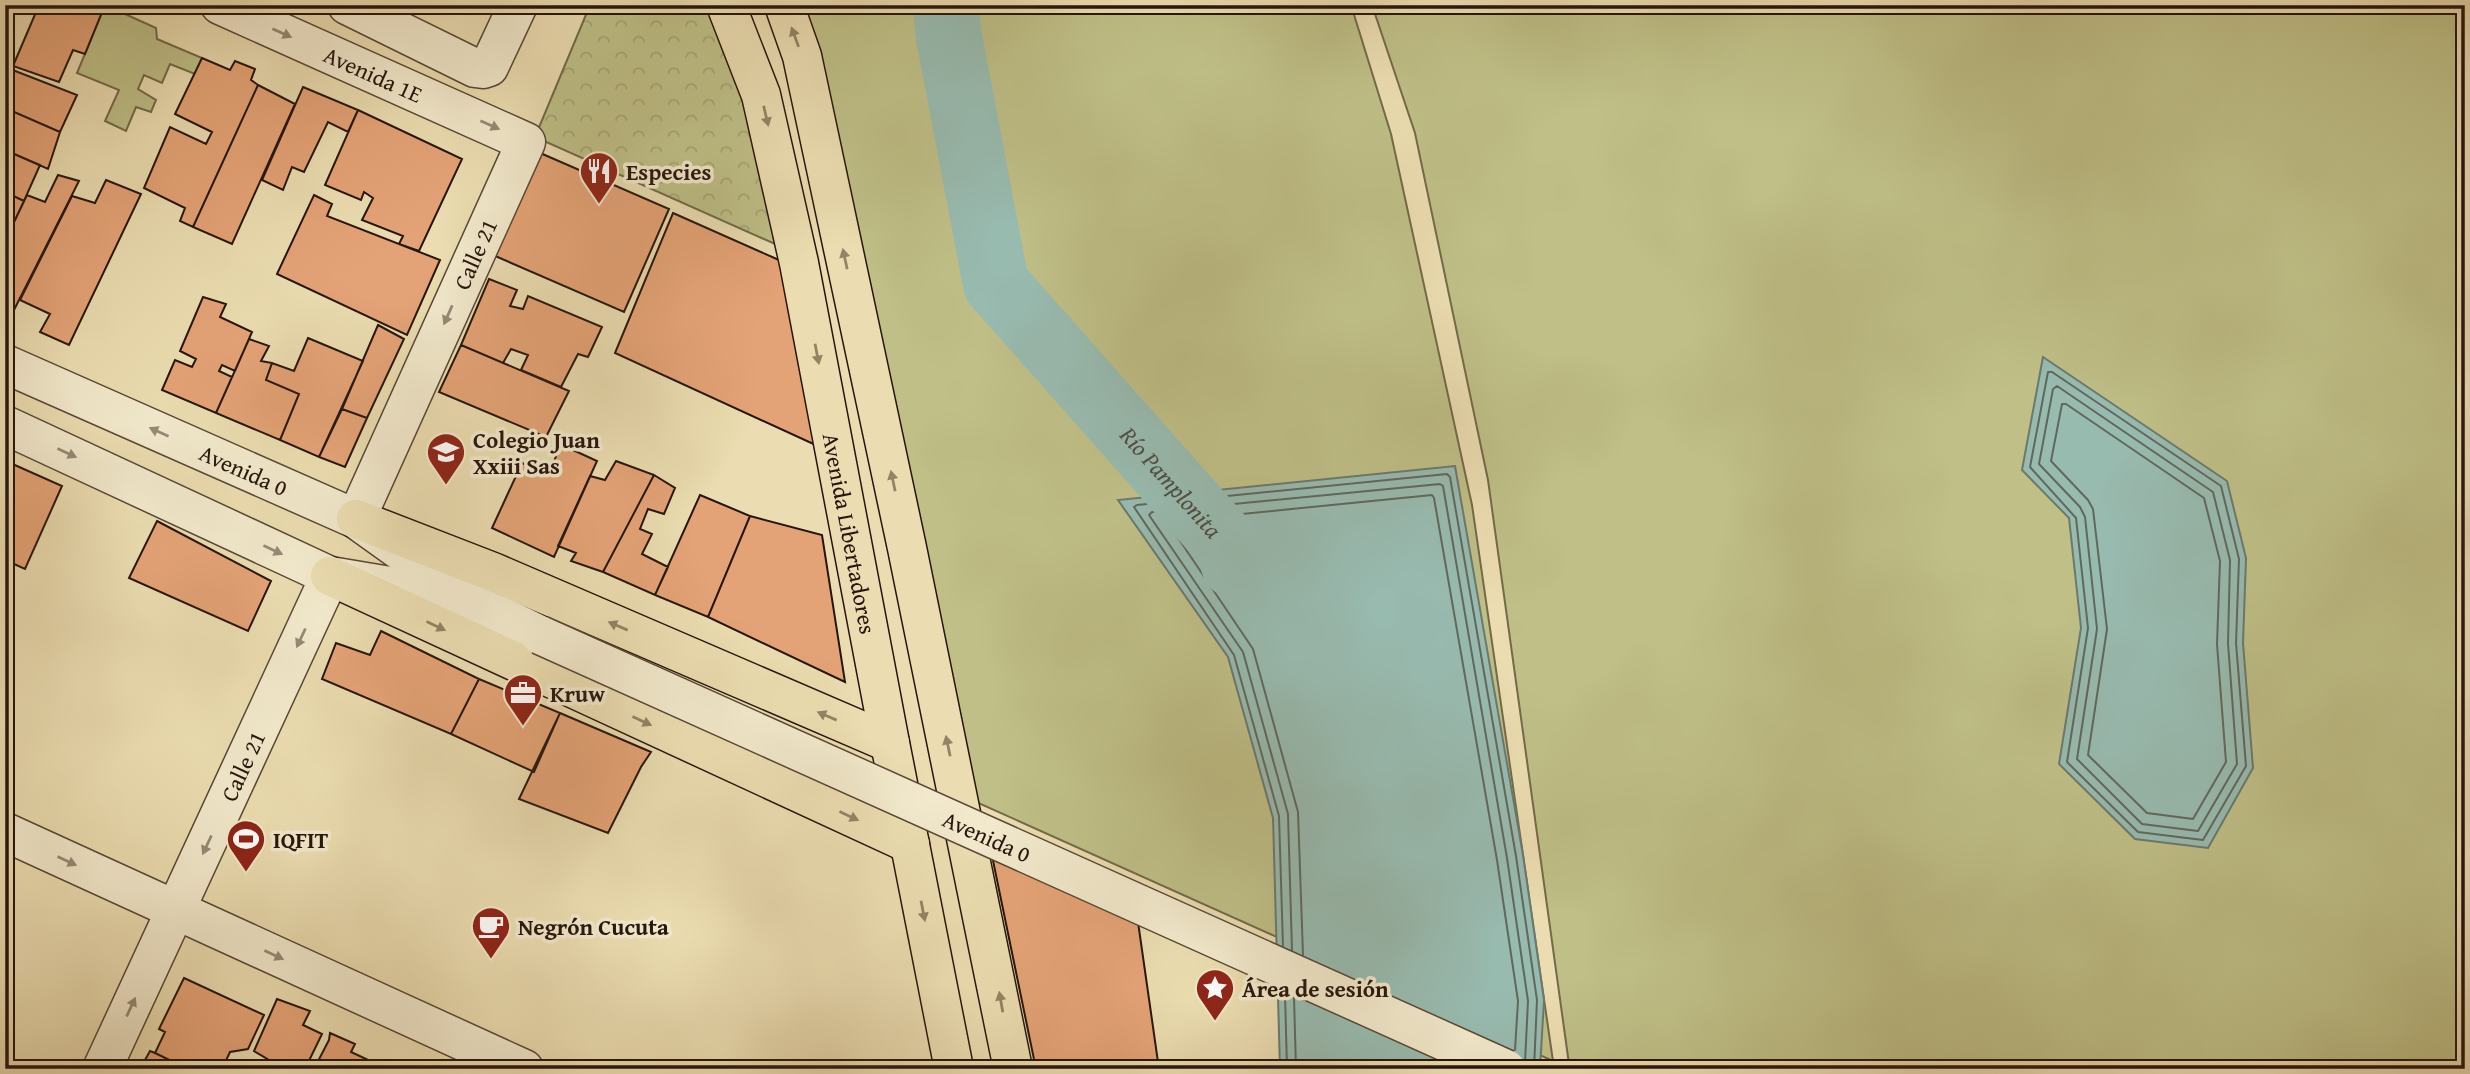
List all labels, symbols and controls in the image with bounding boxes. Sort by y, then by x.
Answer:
one-way arrow [789,26,800,47]
one-way arrow [272,27,292,39]
street label: Avenida 1E [319,37,428,110]
one-way arrow [760,105,771,127]
one-way arrow [480,120,501,131]
restaurant icon: Especies [578,150,620,205]
place label: Especies [626,155,712,188]
street label: Calle 21 [445,213,505,295]
one-way arrow [839,248,850,270]
one-way arrow [442,305,453,326]
one-way arrow [811,343,822,365]
water label: Río Pamplonita [1111,417,1231,546]
place label: Colegio Juan Xxiii Sas [473,423,600,482]
one-way arrow [149,426,169,438]
street label: Avenida Libertadores [815,430,885,637]
school or university icon: Colegio Juan Xxiii Sas [425,431,467,486]
street label: Avenida 0 [194,436,293,503]
one-way arrow [57,447,77,459]
one-way arrow [887,470,898,492]
one-way arrow [263,544,283,555]
one-way arrow [426,620,446,632]
one-way arrow [608,620,628,632]
one-way arrow [295,628,307,648]
office icon: Kruw [502,672,544,727]
place label: Kruw [550,677,605,710]
one-way arrow [816,710,837,721]
one-way arrow [632,716,653,727]
street label: Calle 21 [212,725,273,807]
one-way arrow [943,735,954,757]
street label: Avenida 0 [938,802,1036,870]
one-way arrow [839,810,859,822]
sports icon: IQFIT [225,818,267,873]
place label: IQFIT [273,823,329,856]
one-way arrow [201,835,212,855]
one-way arrow [57,855,77,867]
one-way arrow [918,900,929,922]
cafe icon: Negrón Cucuta [470,905,512,960]
place label: Negrón Cucuta [518,910,669,943]
one-way arrow [264,949,284,961]
place icon: Área de sesión [1194,967,1236,1022]
place label: Área de sesión [1242,972,1389,1005]
one-way arrow [995,991,1006,1013]
one-way arrow [125,997,137,1017]

